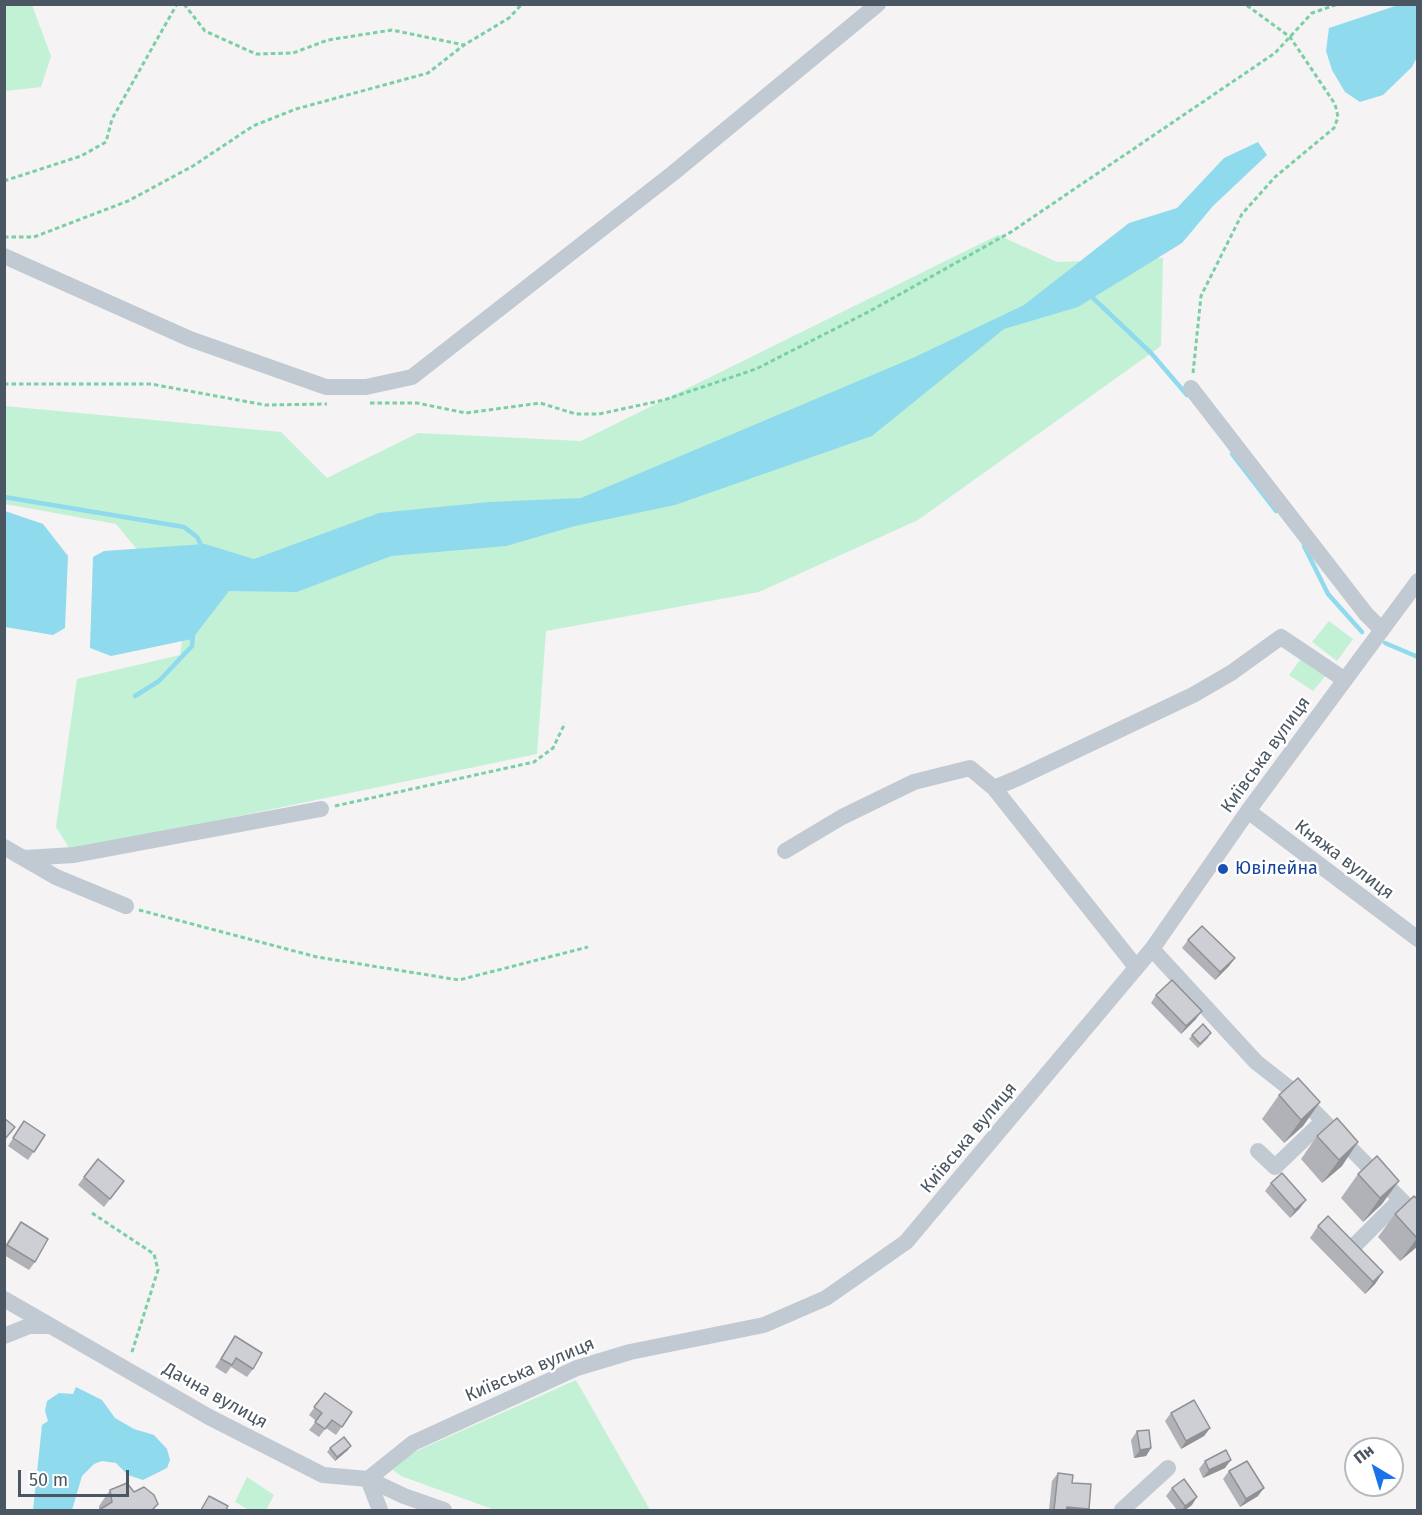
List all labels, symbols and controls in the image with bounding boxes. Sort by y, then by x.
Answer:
street label: Київська вулиця [1217,693,1315,817]
street label: Княжа вулиця [1290,816,1398,904]
place label: Ювілейна [1235,858,1318,880]
marker: Ювілейна [1216,862,1230,876]
street label: Київська вулиця [916,1078,1022,1198]
street label: Київська вулиця [462,1333,598,1407]
street label: Дачна вулиця [159,1358,271,1434]
north arrow [1344,1437,1404,1497]
text: Пн [1350,1440,1378,1468]
scale bar [21,1458,132,1496]
text: 50 m [29,1469,68,1491]

